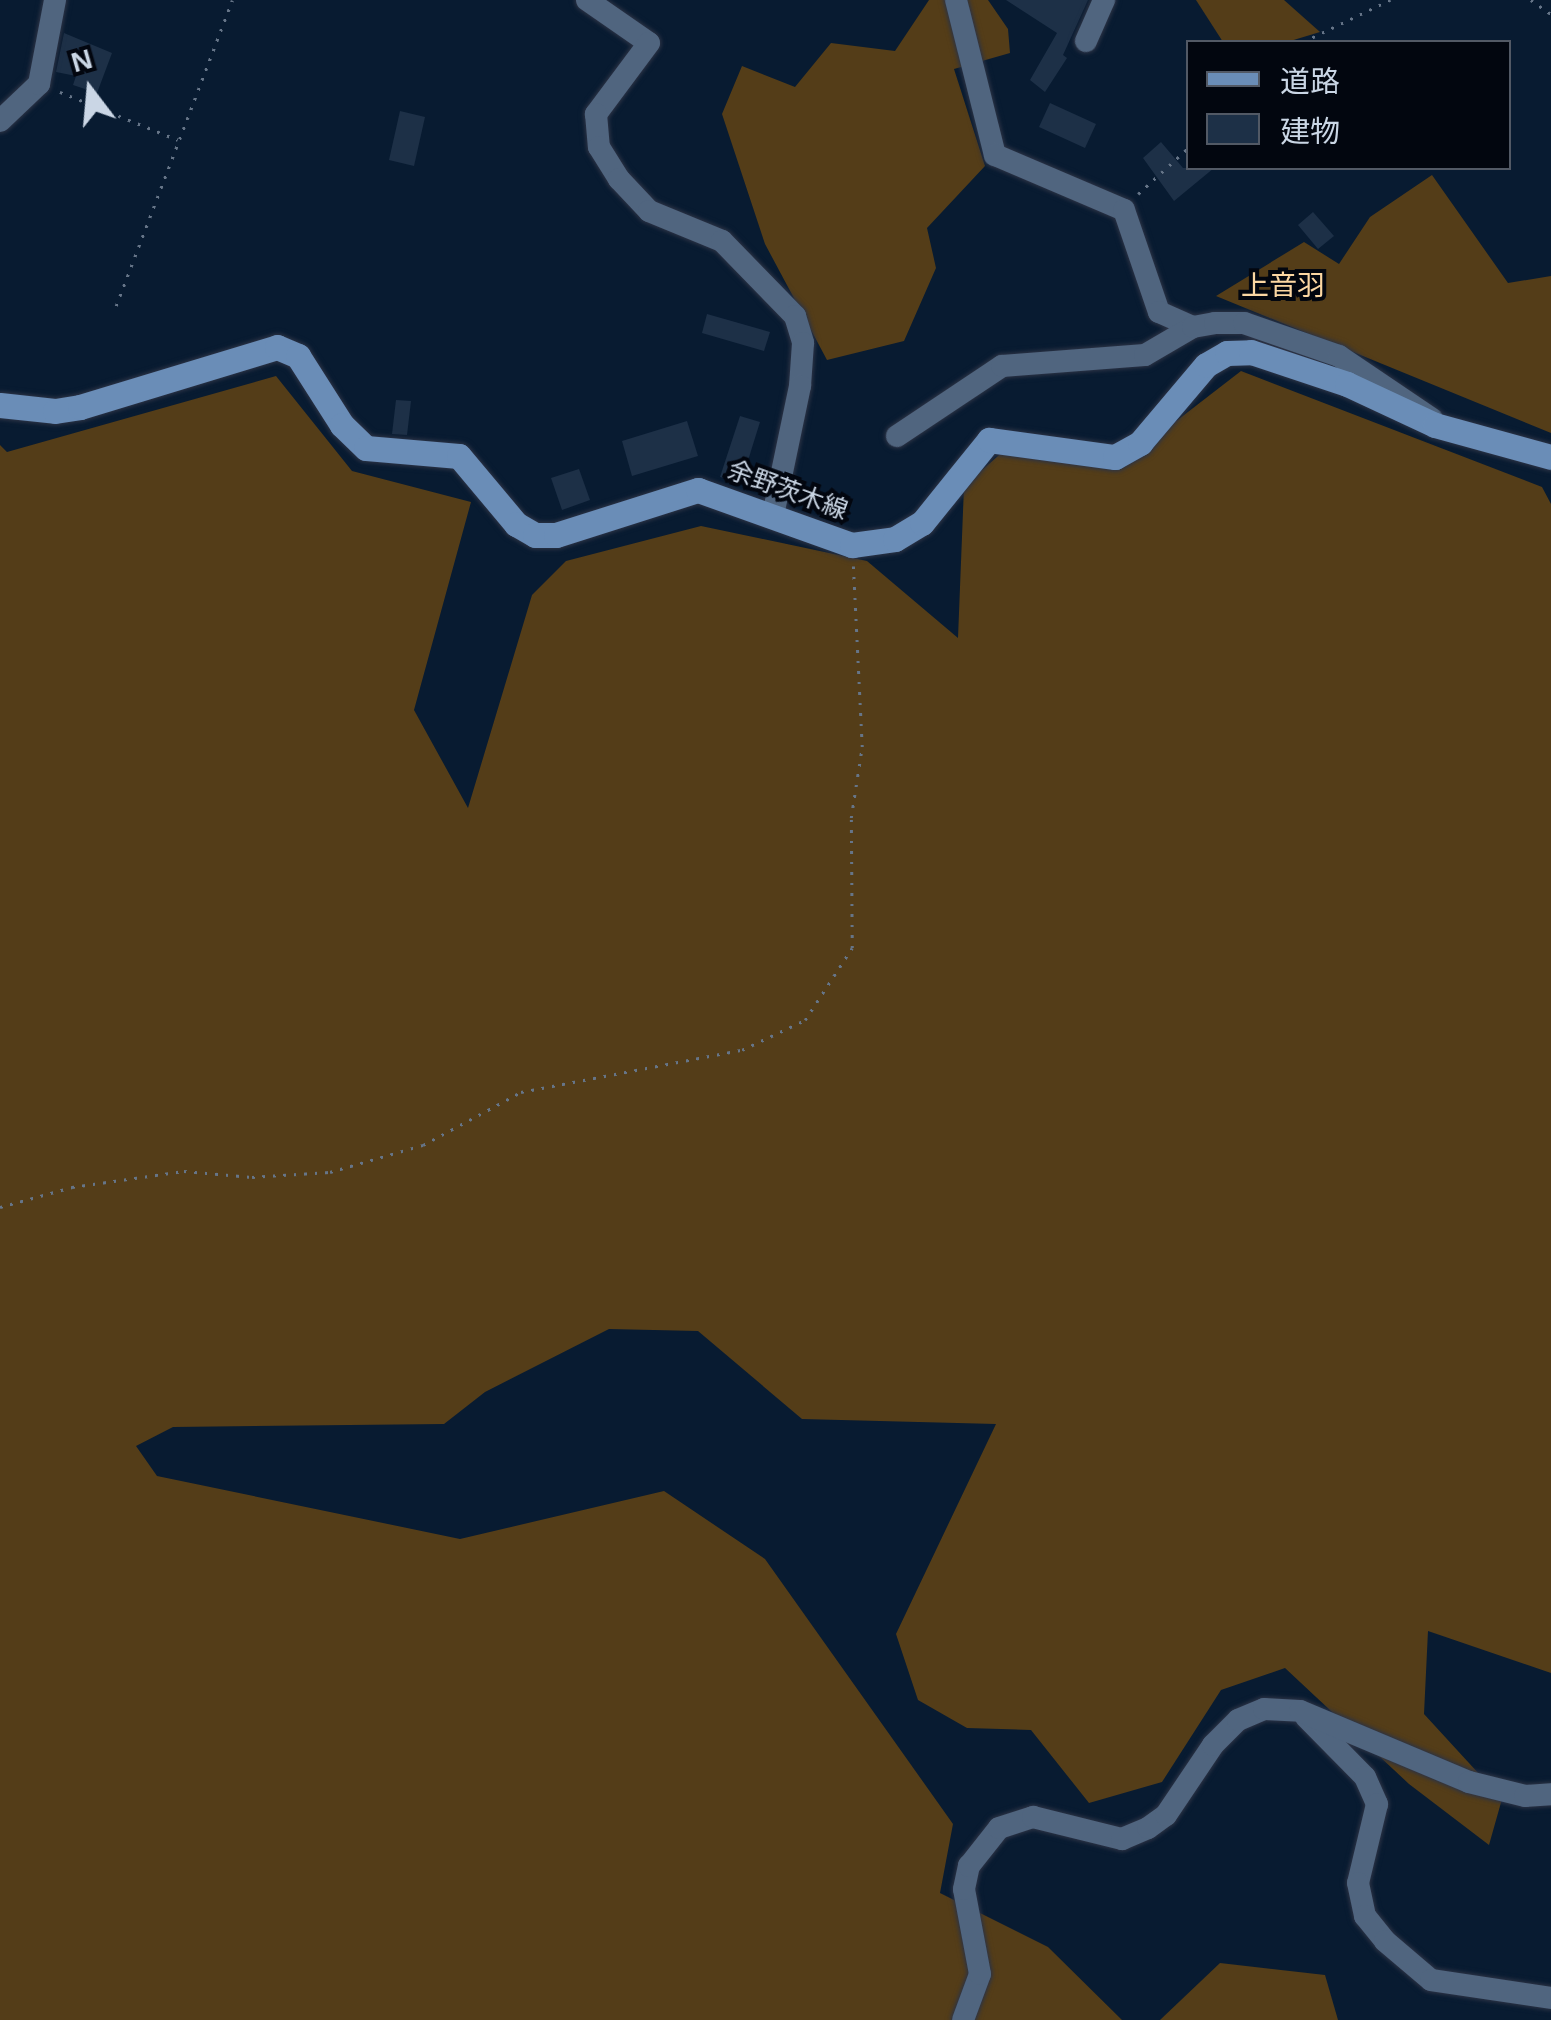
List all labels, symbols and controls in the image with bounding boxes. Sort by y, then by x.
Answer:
north arrow [40,40,140,140]
legend [1186,40,1511,170]
text: N [68,43,96,78]
text: 道路 [1280,65,1340,98]
text: 建物 [1280,115,1340,148]
district label: 上音羽 [1241,269,1325,303]
street label: 余野茨木線 [724,455,852,525]

